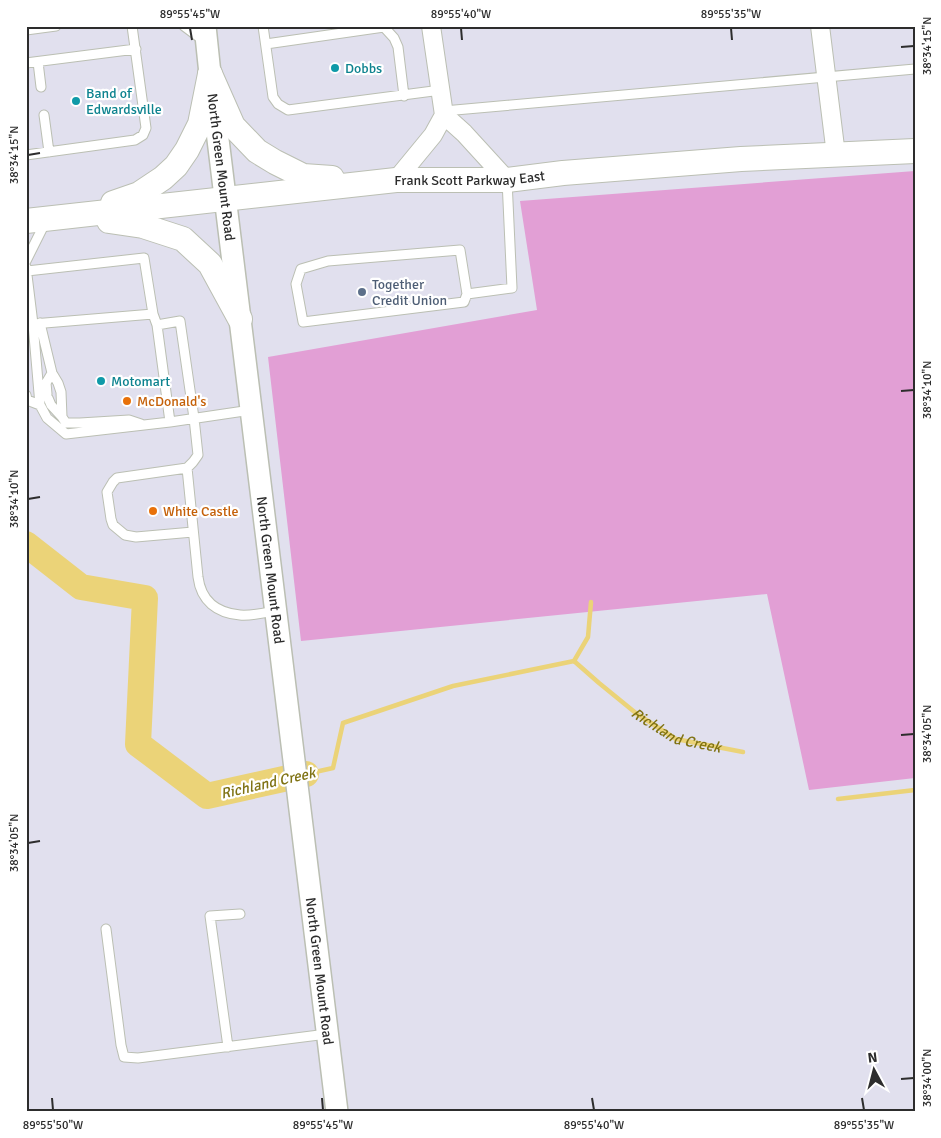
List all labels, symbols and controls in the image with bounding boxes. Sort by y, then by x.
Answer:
text: 89°55'45"W [160,7,220,22]
text: 89°55'40"W [431,7,491,22]
text: 89°55'35"W [701,7,761,22]
text: 38°34'15"N [920,17,935,75]
place label: Dobbs [345,60,382,77]
marker: Dobbs [329,62,341,74]
place label: Band of Edwardsville [86,85,162,118]
street label: North Green Mount Road [203,92,238,242]
marker: Band of Edwardsville [70,95,82,107]
text: 38°34'15"N [7,126,22,184]
street label: Frank Scott Parkway East [394,167,546,189]
place label: Together Credit Union [372,276,447,309]
marker: Together Credit Union [356,286,368,298]
text: 38°34'10"N [920,361,935,419]
place label: Motomart [111,373,170,390]
marker: Motomart [95,375,107,387]
place label: McDonald's [137,393,206,410]
marker: McDonald's [121,395,133,407]
text: 38°34'10"N [7,470,22,528]
street label: North Green Mount Road [253,495,288,645]
place label: White Castle [163,503,239,520]
marker: White Castle [147,505,159,517]
water label: Richland Creek [628,704,724,757]
text: 38°34'05"N [920,705,935,763]
water label: Richland Creek [219,763,319,803]
text: 38°34'05"N [7,814,22,872]
street label: North Green Mount Road [302,896,337,1046]
north arrow [848,1046,898,1096]
text: N [867,1049,878,1067]
text: 38°34'00"N [920,1049,935,1107]
text: 89°55'50"W [23,1118,83,1133]
text: 89°55'45"W [293,1118,353,1133]
text: 89°55'40"W [564,1118,624,1133]
text: 89°55'35"W [834,1118,894,1133]

